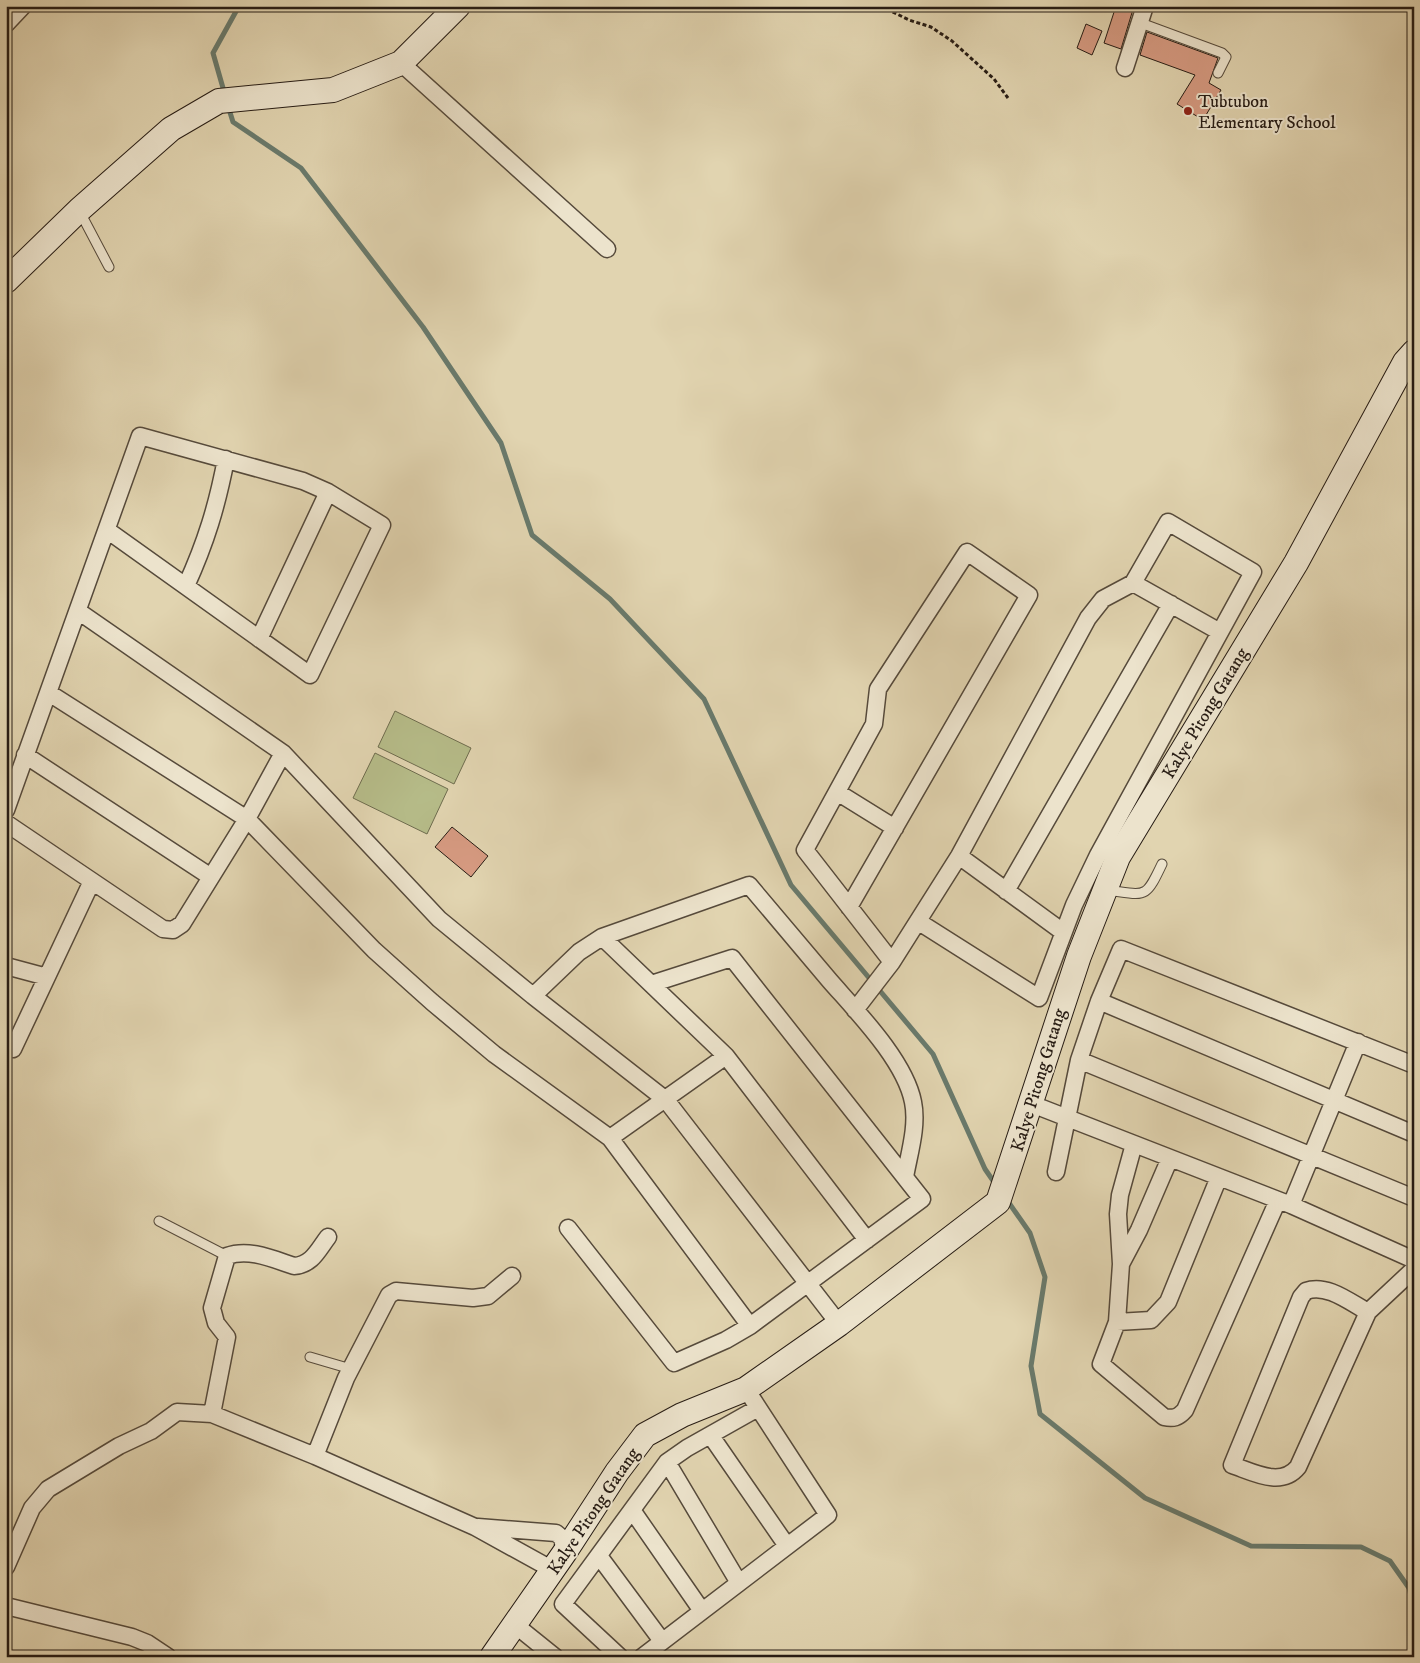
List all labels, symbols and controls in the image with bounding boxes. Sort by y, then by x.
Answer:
place label: Tubtubon Elementary School [1198,91,1336,134]
marker: Tubtubon Elementary School [1182,105,1194,117]
street label: Kalye Pitong Gatang [1158,644,1254,783]
street label: Kalye Pitong Gatang [1007,1006,1071,1155]
street label: Kalye Pitong Gatang [543,1444,645,1579]

